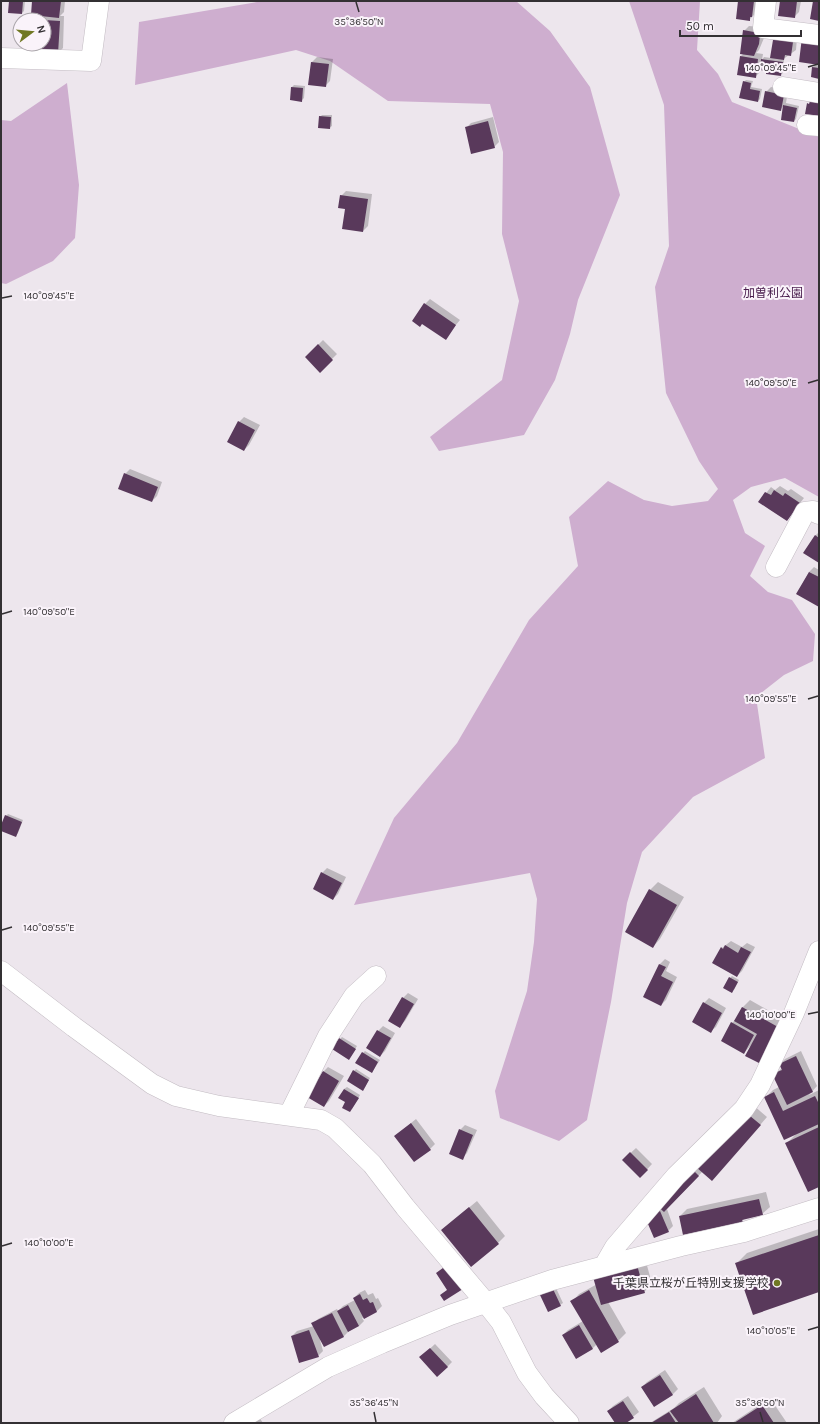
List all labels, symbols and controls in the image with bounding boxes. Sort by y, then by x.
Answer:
north arrow [12,12,52,52]
scale bar [680,12,801,38]
text: 35°36'50"N [334,16,384,28]
text: 50 m [686,19,714,33]
text: N [34,24,48,35]
text: 140°09'45"E [745,62,797,74]
park label: 加曽利公園 [743,286,803,300]
text: 140°09'45"E [23,290,75,302]
text: 140°09'50"E [745,377,797,389]
text: 140°09'50"E [23,606,75,618]
text: 140°09'55"E [745,693,797,705]
text: 140°09'55"E [23,922,75,934]
text: 140°10'00"E [746,1009,796,1021]
text: 140°10'00"E [24,1237,74,1249]
place label: 千葉県立桜が丘特別支援学校 [613,1276,769,1290]
marker: 千葉県立桜が丘特別支援学校 [772,1278,782,1288]
text: 140°10'05"E [746,1325,796,1337]
text: 35°36'45"N [349,1397,399,1409]
text: 35°36'50"N [735,1397,785,1409]

